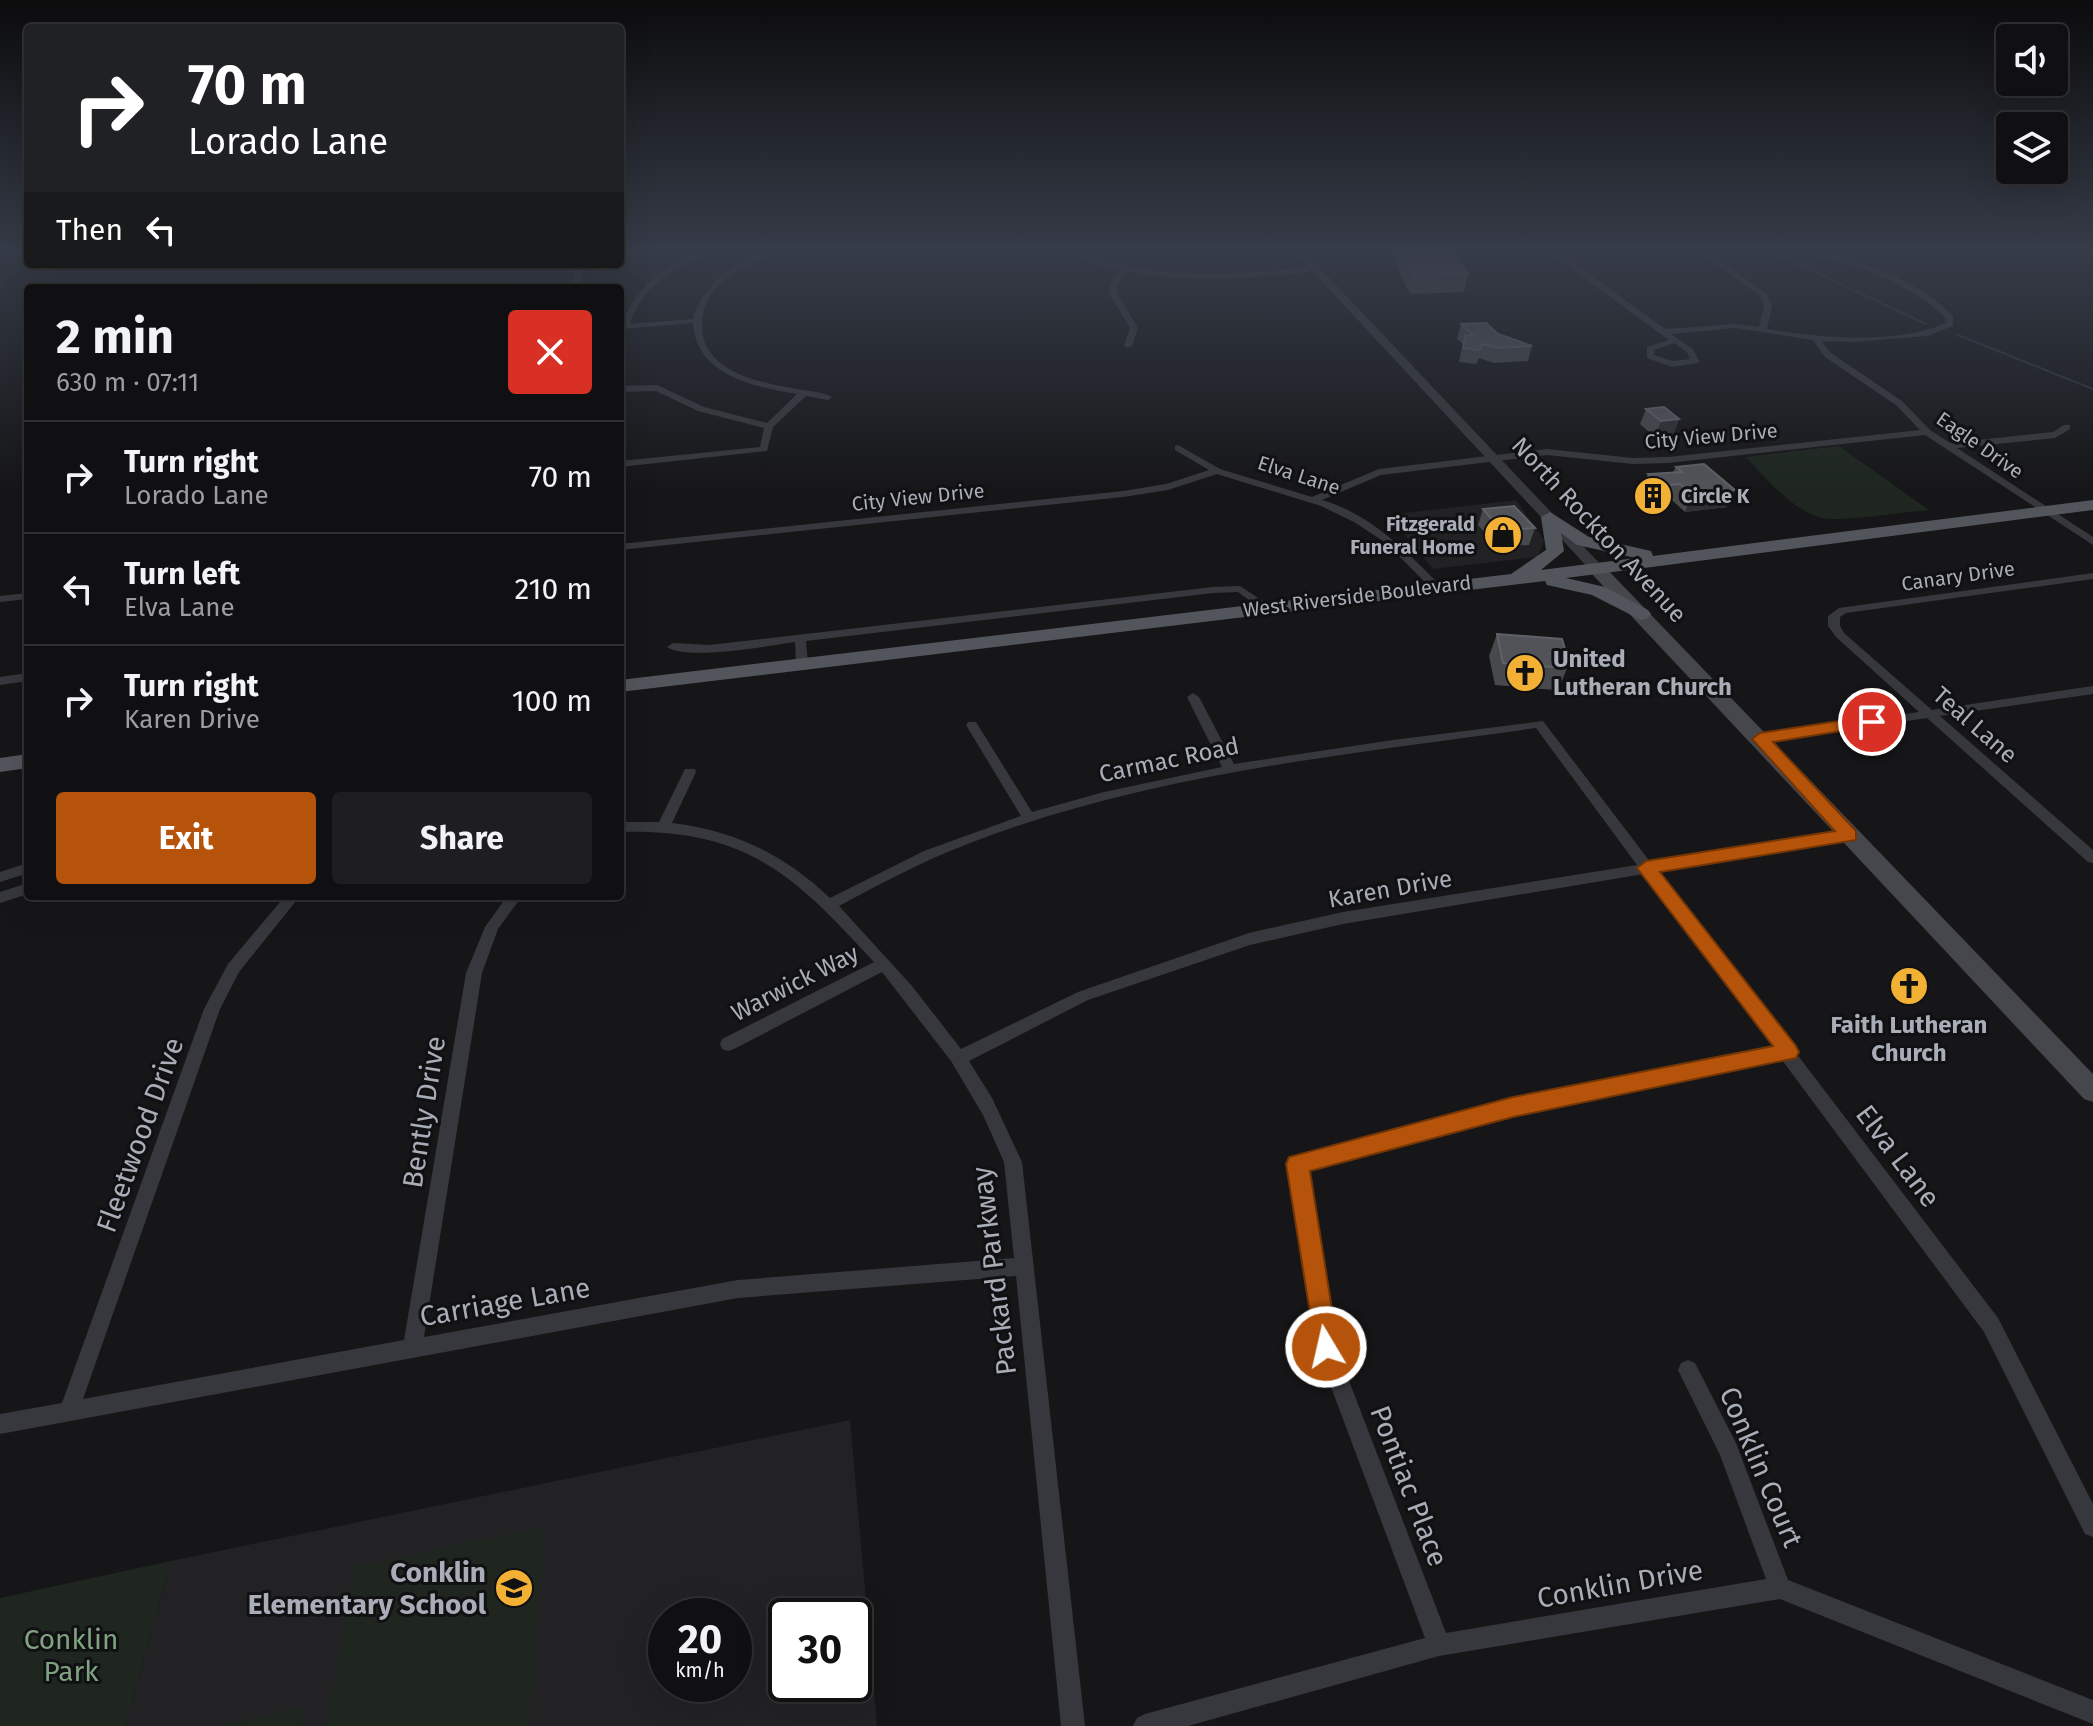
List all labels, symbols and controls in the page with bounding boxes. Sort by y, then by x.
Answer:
map controls [1996,24,2068,184]
button: sound [1996,24,2068,96]
text: 70 m [188,52,307,119]
icon: right [56,56,160,160]
button: layers [1996,112,2068,184]
text: Lorado Lane [188,120,388,164]
icon: left [139,208,183,252]
text: Then [56,212,123,248]
text: 2 min [56,308,174,366]
button: close [508,310,592,394]
text: 630 m · 07:11 [56,367,199,398]
street label: Eagle Drive [1932,406,2028,484]
street label: City View Drive [1644,418,1778,454]
street label: North Rockton Avenue [1506,432,1692,628]
text: Turn right [124,444,259,480]
street label: Elva Lane [1255,450,1343,500]
icon: right [56,455,100,499]
text: 70 m [529,459,592,495]
building icon: Circle K [1632,475,1674,517]
street label: City View Drive [850,478,986,516]
text: Lorado Lane [124,480,269,511]
place label: Circle K [1681,484,1750,508]
place label: Fitzgerald Funeral Home [1350,512,1475,559]
shop icon: Fitzgerald Funeral Home [1482,514,1524,556]
text: Turn left [124,556,240,592]
street label: Canary Drive [1900,556,2016,596]
icon: left [56,567,100,611]
street label: West Riverside Boulevard [1242,570,1472,622]
text: 210 m [515,571,592,607]
text: Elva Lane [124,592,235,623]
place label: United Lutheran Church [1553,645,1732,701]
church icon: United Lutheran Church [1504,652,1546,694]
text: Turn right [124,668,259,704]
icon: right [56,679,100,723]
street label: Teal Lane [1927,681,2023,769]
text: 100 m [512,683,592,719]
pin [1838,688,1906,756]
icon: arrive [1850,700,1894,744]
text: Karen Drive [124,704,260,735]
street label: Carmac Road [1096,732,1242,788]
button: Exit [56,792,316,884]
button: Share [332,792,592,884]
street label: Karen Drive [1326,864,1454,914]
street label: Warwick Way [727,939,864,1027]
church icon: Faith Lutheran Church [1888,965,1930,1007]
place label: Faith Lutheran Church [1831,1011,1987,1067]
street label: Fleetwood Drive [89,1033,191,1237]
street label: Bently Drive [396,1034,452,1190]
street label: Elva Lane [1849,1098,1947,1214]
street label: Packard Parkway [965,1165,1023,1377]
street label: Carriage Lane [417,1271,593,1333]
position arrow [1284,1305,1368,1389]
street label: Conklin Court [1712,1382,1810,1553]
street label: Pontiac Place [1363,1401,1455,1571]
street label: Conklin Drive [1535,1553,1705,1615]
place label: Conklin Elementary School [248,1556,487,1621]
school or university icon: Conklin Elementary School [493,1567,535,1609]
speed limit sign: 30 [768,1598,872,1702]
text: 20 [678,1616,722,1664]
park label: Conklin Park [24,1623,118,1688]
text: km/h [675,1658,725,1682]

